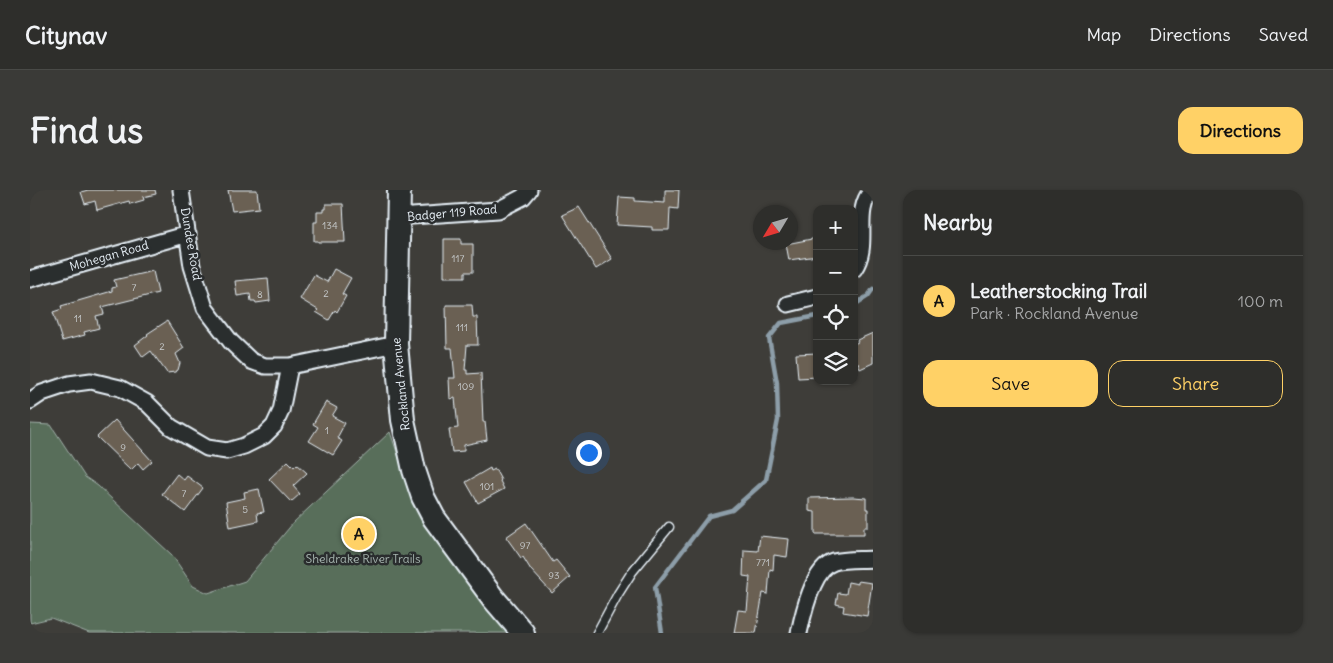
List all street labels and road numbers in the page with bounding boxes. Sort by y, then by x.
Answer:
street label: Badger 119 Road [406,201,497,224]
street label: Dundee Road [178,206,205,281]
street label: Mohegan Road [68,237,150,274]
street label: Rockland Avenue [388,337,413,431]

